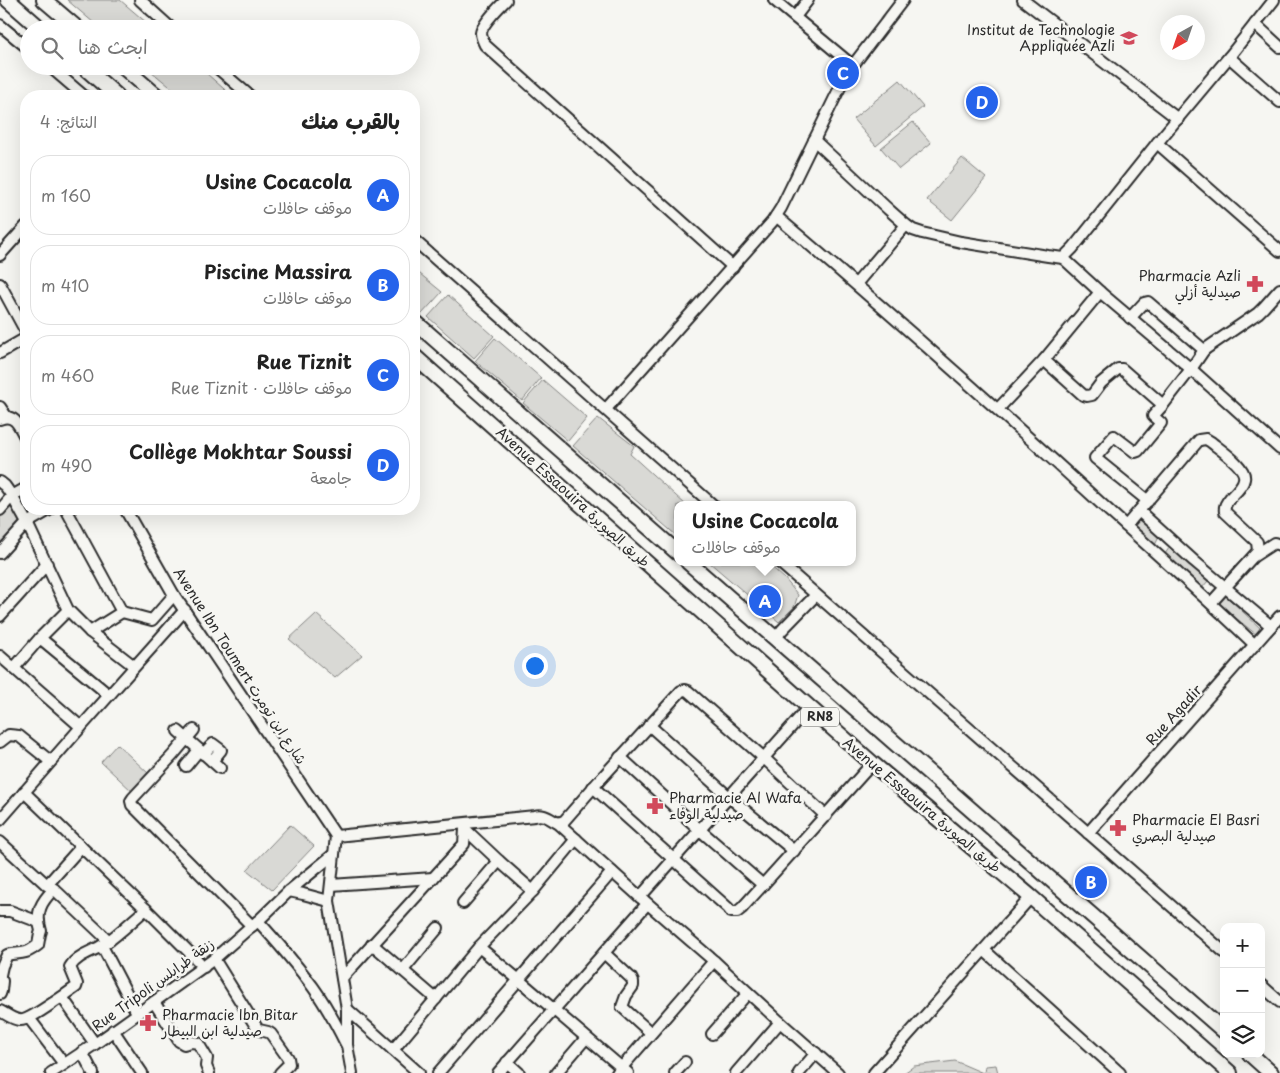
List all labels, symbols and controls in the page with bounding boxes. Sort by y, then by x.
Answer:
north arrow [1160,15,1205,60]
place label: Institut de Technologie Appliquée Azli [967,19,1115,56]
search box [20,20,420,75]
school or university icon: Institut de Technologie Appliquée Azli [1119,28,1139,48]
text: ابحث هنا [78,32,148,60]
icon: search [38,34,66,62]
pin: C [827,54,859,92]
pin: D [966,83,998,121]
text: بالقرب منك [301,104,400,136]
text: النتائج: 4 [40,109,97,133]
text: Usine Cocacola [205,167,352,195]
text: 160 m [41,183,91,207]
text: A [377,183,389,207]
text: موقف حافلات [263,195,352,219]
text: Piscine Massira [204,257,352,285]
place label: Pharmacie Azli صيدلية أزلي [1138,265,1241,305]
text: 410 m [41,273,89,297]
text: B [378,273,389,297]
pharmacy icon: Pharmacie Azli صيدلية أزلي [1245,274,1265,294]
text: موقف حافلات [263,285,352,309]
text: Rue Tiznit [256,347,352,375]
text: 460 m [41,363,94,387]
text: C [377,363,389,387]
text: موقف حافلات · Rue Tiznit [171,375,352,399]
street label: Avenue Essaouira طريق الصويرة [492,421,655,572]
text: Collège Mokhtar Soussi [129,437,352,465]
text: 490 m [41,453,92,477]
text: D [377,453,389,477]
text: جامعة [310,465,352,489]
popup [674,501,856,566]
text: Usine Cocacola [691,506,839,534]
text: موقف حافلات [691,534,780,558]
street label: Avenue Ibn Toumert شارع ابن تومرت [169,563,312,768]
pin: A [749,582,781,620]
your location [522,653,548,679]
street label: Rue Agadir [1141,679,1207,750]
road number: RN8 [801,708,839,726]
street label: Avenue Essaouira طريق الصويرة [838,732,1006,877]
place label: Pharmacie Al Wafa صيدلية الوفاء [669,787,802,824]
pharmacy icon: Pharmacie Al Wafa صيدلية الوفاء [645,796,665,816]
place label: Pharmacie El Basri صيدلية البصري [1132,809,1260,847]
pharmacy icon: Pharmacie El Basri صيدلية البصري [1108,818,1128,838]
pin: B [1075,863,1107,901]
map controls [1220,923,1265,1058]
button: + [1220,923,1265,968]
street label: Rue Tripoli زنقة طرابلس [87,933,218,1036]
button: − [1220,968,1265,1013]
place label: Pharmacie Ibn Bitar صيدلية ابن البيطار [161,1004,298,1041]
pharmacy icon: Pharmacie Ibn Bitar صيدلية ابن البيطار [138,1013,158,1033]
button: layers [1220,1013,1265,1058]

